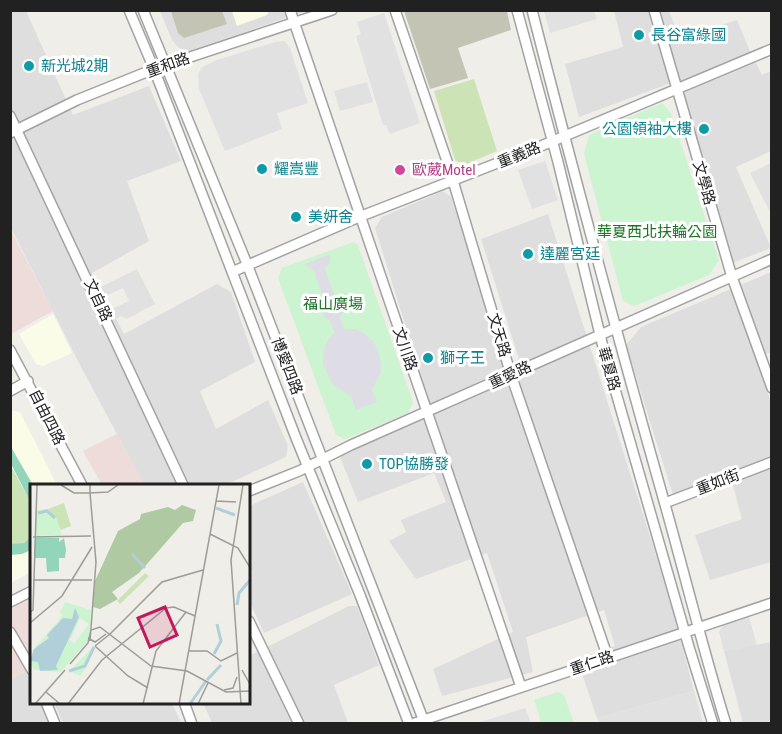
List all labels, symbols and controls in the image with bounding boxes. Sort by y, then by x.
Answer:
place label: 長谷富綠國 [651,26,726,44]
marker: 長谷富綠國 [632,28,646,42]
street label: 重和路 [144,49,192,81]
place label: 新光城2期 [41,57,108,75]
marker: 新光城2期 [22,59,36,73]
place label: 公園領袖大樓 [602,120,692,138]
marker: 公園領袖大樓 [697,122,711,136]
street label: 重義路 [495,138,543,172]
street label: 文學路 [689,159,719,207]
place label: 耀嵩豐 [274,160,319,178]
place label: 歐葳Motel [412,161,476,179]
marker: 耀嵩豐 [255,162,269,176]
marker: 歐葳Motel [393,163,407,177]
place label: 美妍舍 [308,208,353,226]
marker: 美妍舍 [289,210,303,224]
park label: 華夏西北扶輪公園 [597,223,717,241]
place label: 達麗宮廷 [540,245,600,263]
marker: 達麗宮廷 [521,247,535,261]
street label: 文自路 [80,276,116,324]
park label: 福山廣場 [303,295,363,313]
street label: 文天路 [484,311,514,359]
street label: 文川路 [389,325,421,373]
street label: 博愛四路 [268,335,306,397]
street label: 華夏路 [594,345,624,393]
place label: 獅子王 [440,349,485,367]
marker: 獅子王 [421,351,435,365]
street label: 重愛路 [486,357,534,393]
street label: 自由四路 [25,386,69,448]
place label: TOP協勝發 [379,455,449,473]
marker: TOP協勝發 [360,457,374,471]
street label: 重如街 [694,466,742,498]
inset map [30,484,250,704]
street label: 重仁路 [568,647,616,679]

